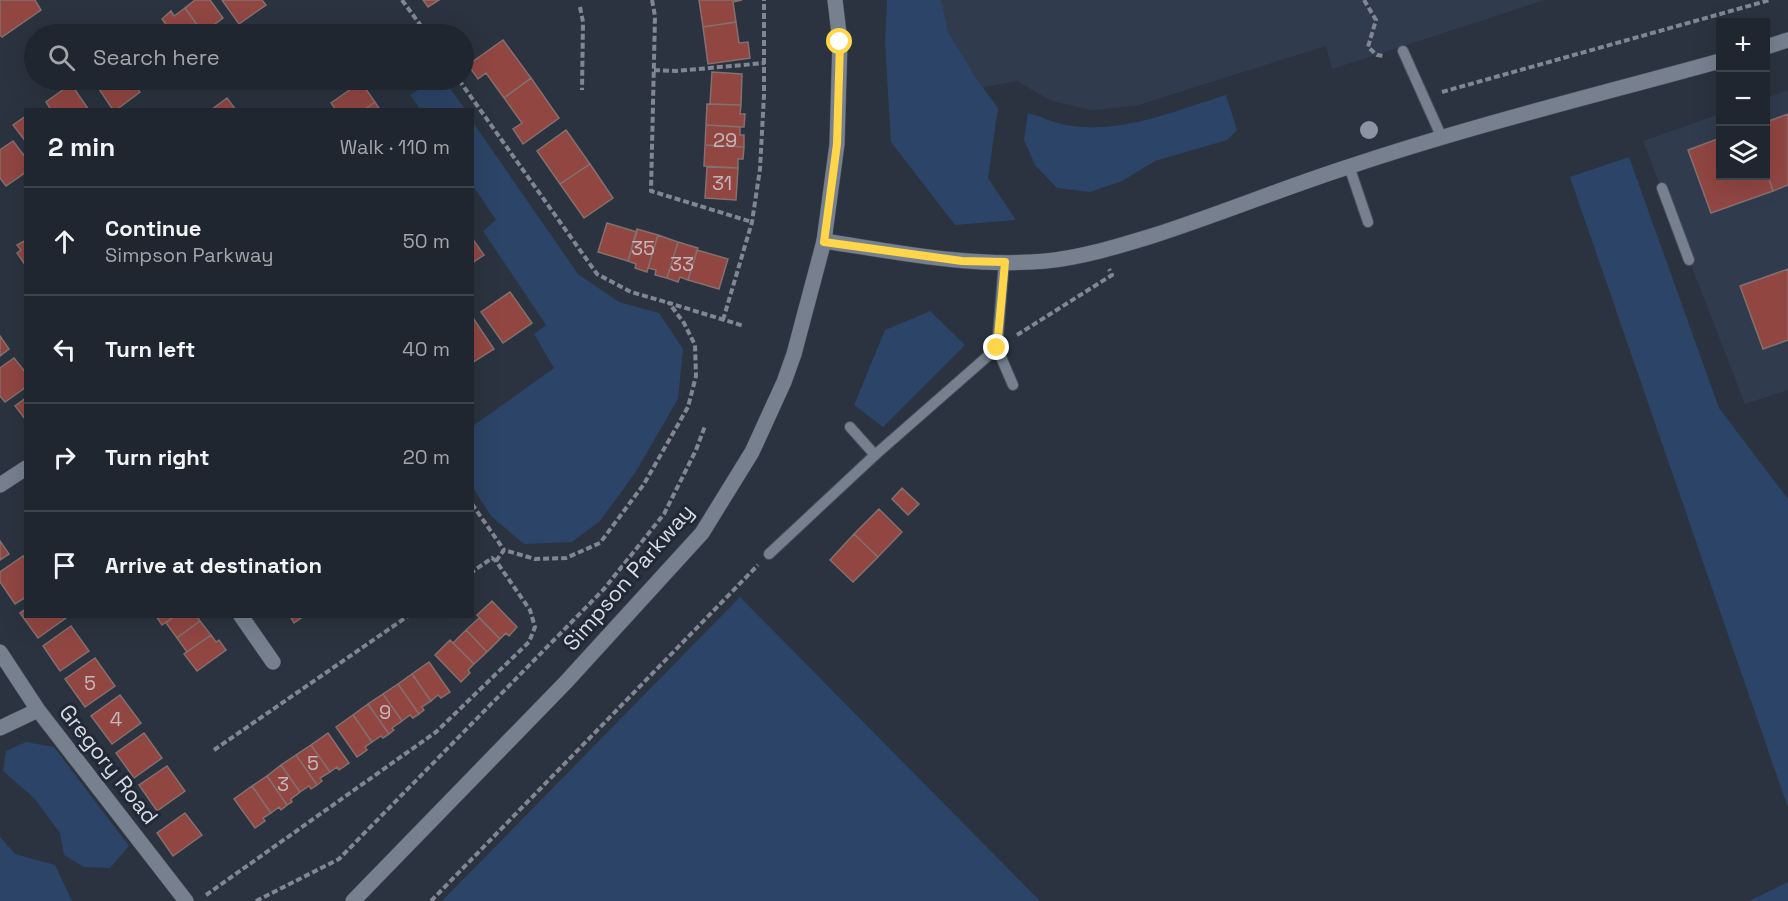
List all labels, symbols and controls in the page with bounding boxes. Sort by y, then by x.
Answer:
map controls [1716,18,1770,180]
button: + [1716,18,1770,72]
search box [24,24,474,90]
route start [826,28,852,54]
icon: search [45,41,78,74]
text: Search here [93,43,220,71]
button: − [1716,72,1770,126]
button: layers [1716,126,1770,180]
house number: 29 [713,127,737,153]
text: 2 min [48,130,115,164]
text: Walk · 110 m [340,134,450,160]
house number: 31 [712,170,732,196]
text: Continue [105,214,201,242]
icon: ahead [48,225,81,258]
text: 50 m [403,228,450,254]
house number: 35 [631,235,655,261]
text: Simpson Parkway [105,242,273,268]
house number: 33 [670,251,694,277]
icon: left [48,333,81,366]
route end [983,334,1009,360]
text: Turn left [105,335,195,363]
text: 40 m [402,336,450,362]
icon: right [48,441,81,474]
text: Turn right [105,443,210,471]
text: 20 m [403,444,450,470]
street label: Simpson Parkway [557,498,699,656]
icon: arrive [48,549,81,582]
text: Arrive at destination [105,551,322,579]
house number: 5 [84,670,96,696]
street label: Gregory Road [53,698,165,830]
house number: 9 [379,699,391,725]
house number: 4 [110,706,122,732]
house number: 5 [307,750,319,776]
house number: 3 [277,771,289,797]

